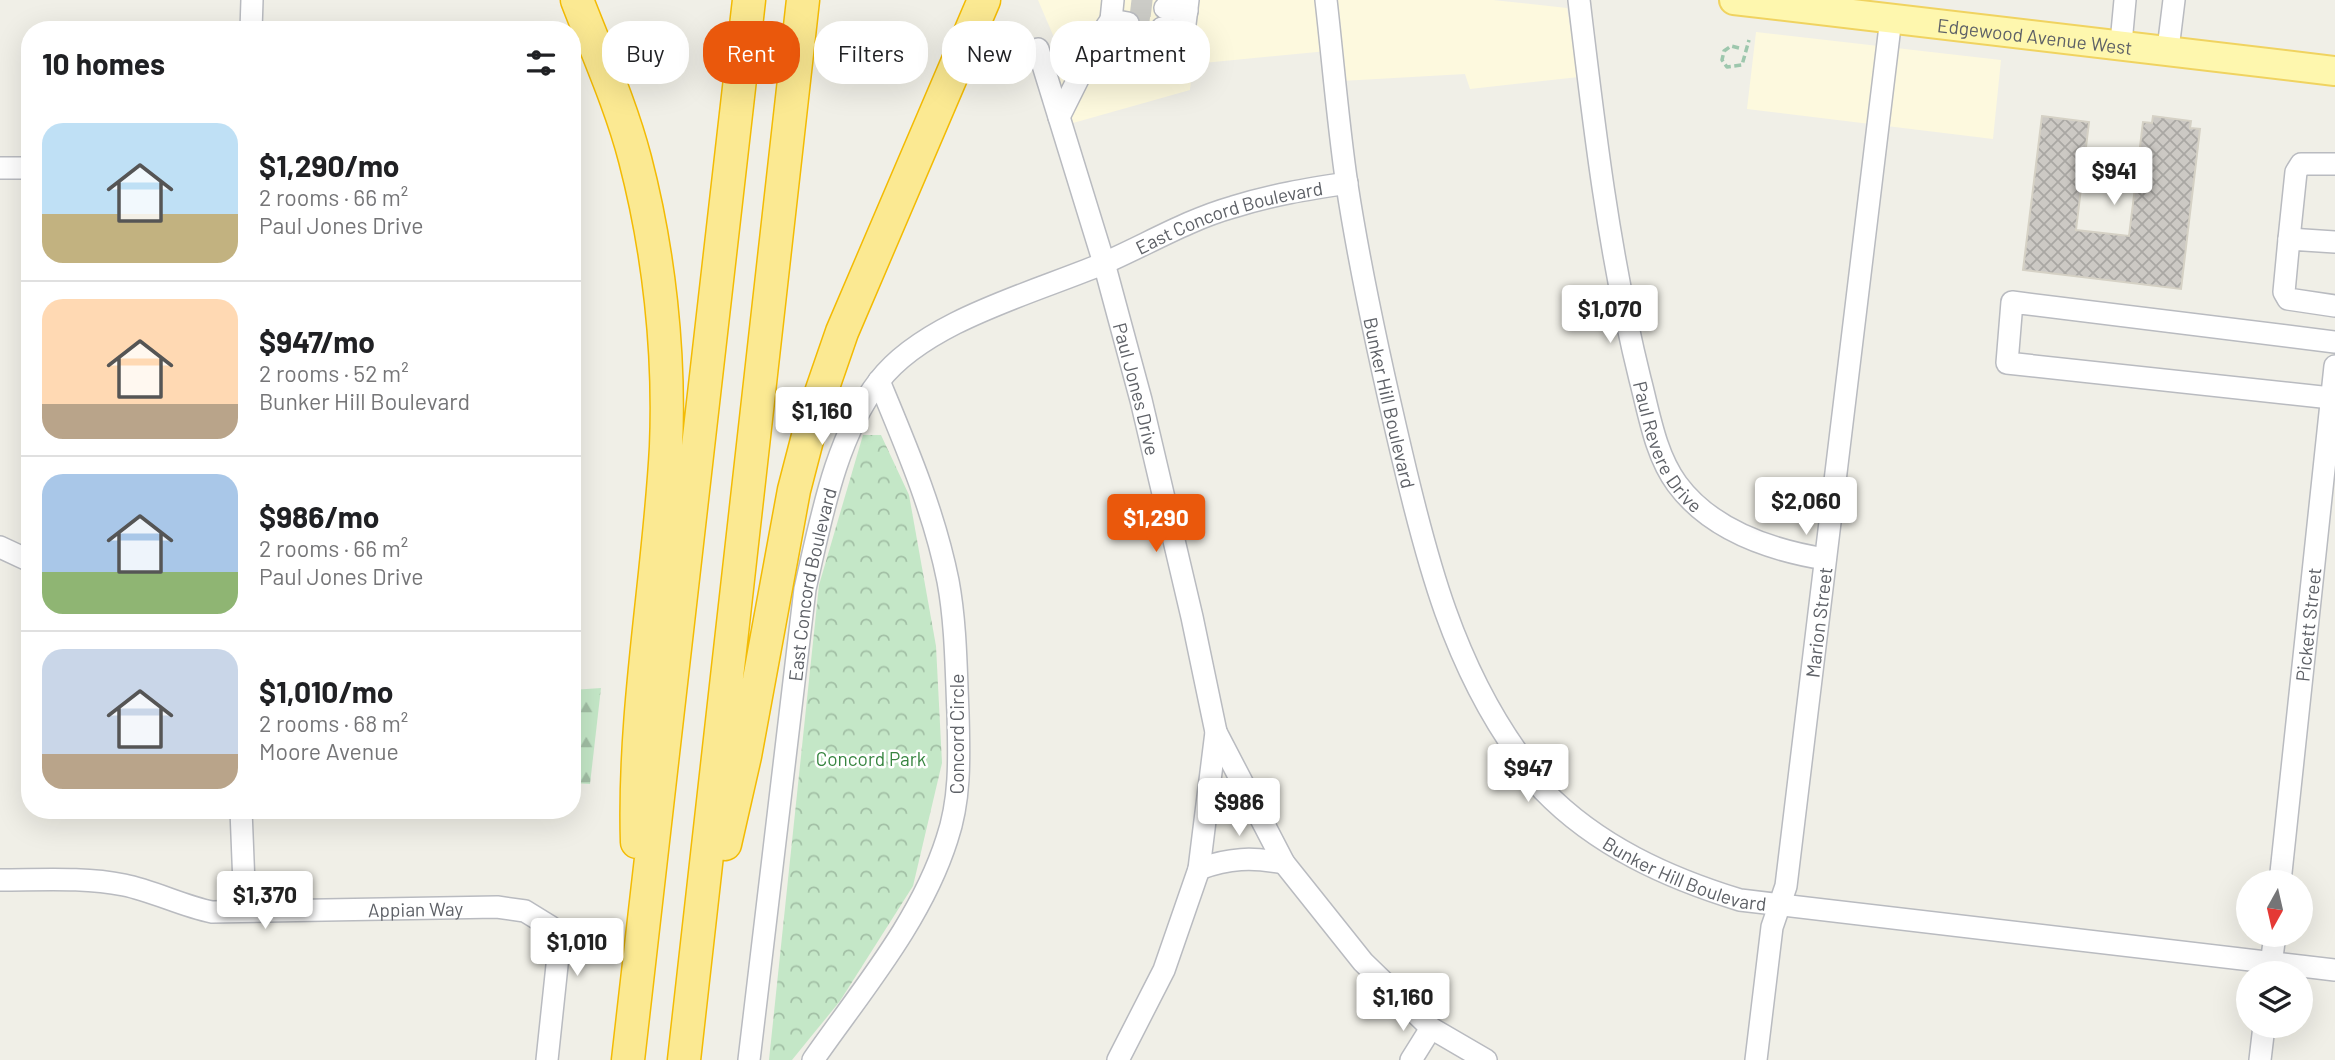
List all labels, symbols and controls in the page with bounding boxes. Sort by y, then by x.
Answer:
street label: Edgewood Avenue West [1936,13,2134,58]
chip: Buy [602,21,689,84]
chip: Rent [703,21,800,84]
chip: Filters [814,21,928,84]
chip: New [942,21,1036,84]
chip: Apartment [1050,21,1210,84]
icon: filters [522,44,560,82]
text: 10 homes [42,45,165,81]
text: $1,290/mo [259,147,400,183]
pin: $941 [2073,148,2155,207]
icon: home [98,151,182,235]
text: $941 [2091,156,2137,184]
street label: East Concord Boulevard [1131,176,1324,258]
text: 2 rooms · 66 m² [259,183,408,211]
text: Paul Jones Drive [259,211,424,239]
pin: $1,070 [1553,286,1667,345]
text: $1,070 [1578,294,1642,322]
street label: Bunker Hill Boulevard [1360,315,1421,490]
street label: Paul Jones Drive [1109,320,1165,457]
text: $947/mo [259,323,375,359]
icon: home [98,327,182,411]
text: 2 rooms · 52 m² [259,359,409,387]
street label: Paul Revere Drive [1629,378,1707,517]
text: Bunker Hill Boulevard [259,387,470,415]
pin: $1,160 [765,388,879,447]
text: $1,160 [792,396,853,424]
pin: $2,060 [1749,477,1863,537]
street label: East Concord Boulevard [783,485,840,682]
text: $2,060 [1771,486,1841,514]
pin: $1,290 [1099,494,1213,554]
text: $986/mo [259,498,379,534]
icon: home [98,502,182,586]
text: $1,290 [1123,503,1189,531]
text: 2 rooms · 66 m² [259,534,408,562]
text: Paul Jones Drive [259,562,424,590]
street label: Marion Street [1800,566,1836,679]
street label: Pickett Street [2290,566,2325,683]
text: $1,010/mo [259,673,393,709]
street label: Concord Circle [945,674,968,794]
icon: home [98,677,182,761]
text: 2 rooms · 68 m² [259,709,408,737]
text: Moore Avenue [259,737,399,765]
pin: $947 [1487,744,1569,804]
park label: Concord Park [816,747,926,770]
text: $947 [1503,753,1553,781]
pin: $986 [1198,778,1280,838]
text: $986 [1214,787,1264,815]
street label: Bunker Hill Boulevard [1599,831,1768,915]
north arrow [2236,870,2314,947]
map controls [2236,870,2313,1038]
pin: $1,370 [208,872,322,931]
text: $1,370 [233,880,297,908]
street label: Appian Way [368,896,464,921]
pin: $1,010 [520,918,634,978]
text: $1,010 [547,927,607,955]
button: layers [2236,961,2313,1038]
pin: $1,160 [1346,974,1460,1033]
text: $1,160 [1373,982,1434,1010]

